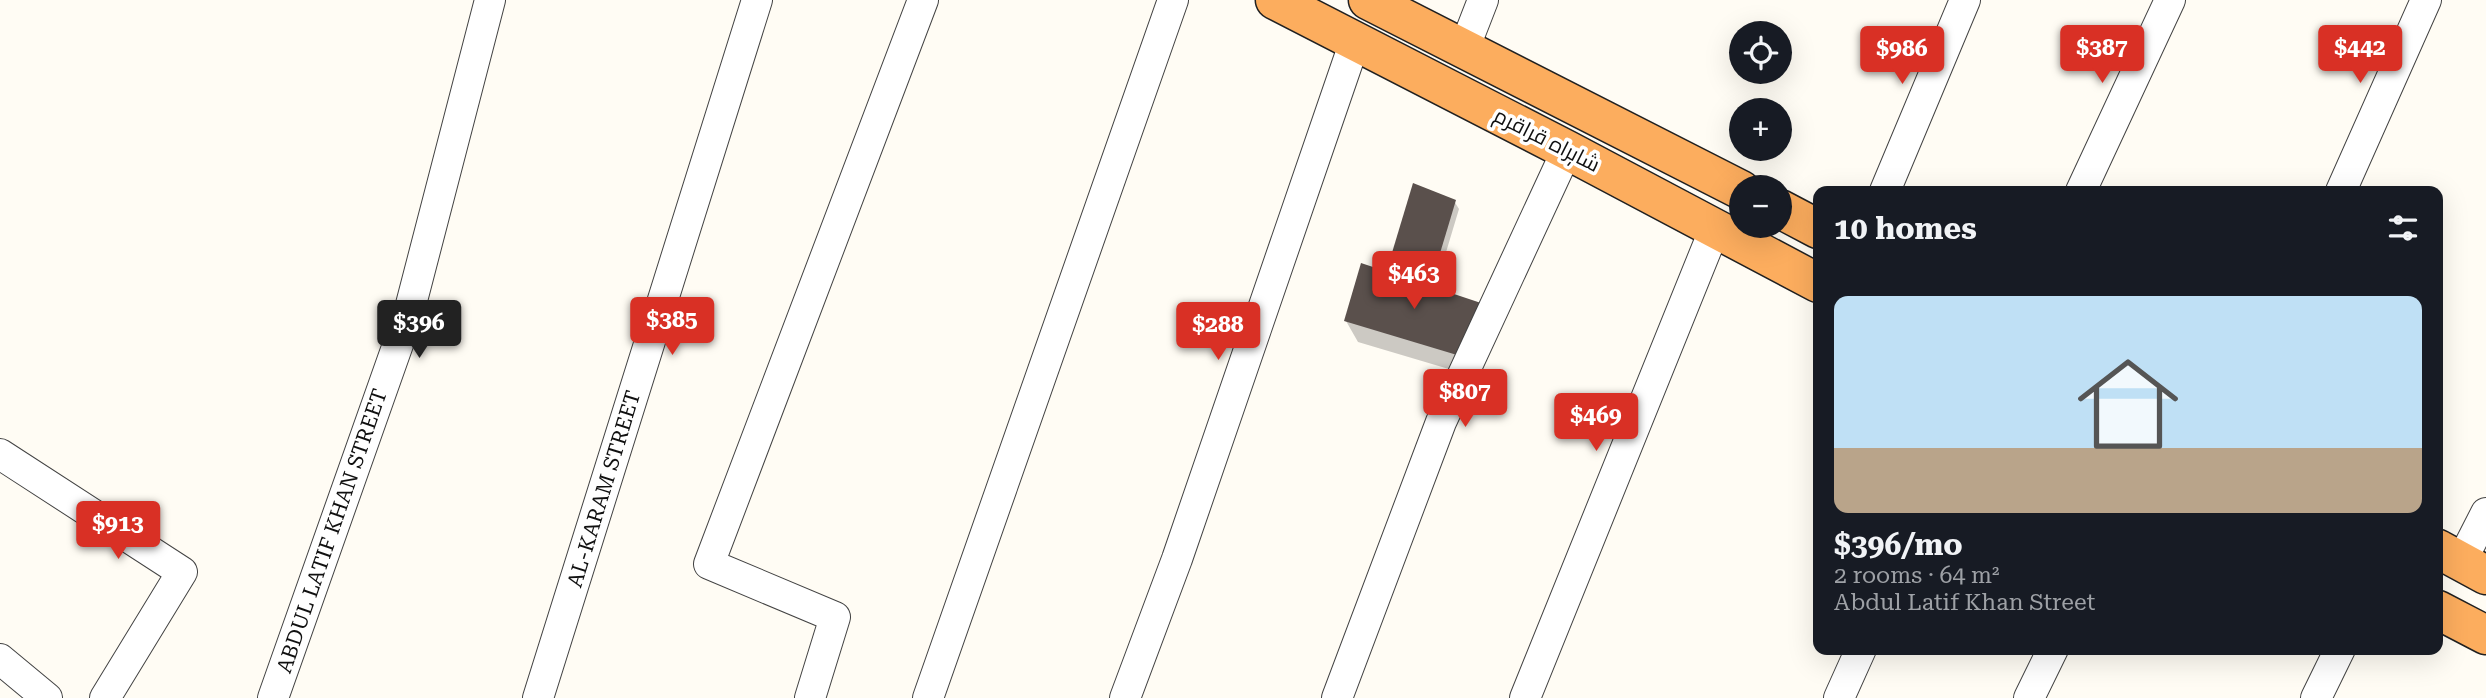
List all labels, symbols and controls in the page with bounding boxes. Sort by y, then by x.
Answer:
map controls [1729,21,1792,238]
button: locate [1729,21,1792,84]
pin: $387 [2061,25,2143,85]
pin: $442 [2319,25,2401,85]
pin: $986 [1861,27,1943,86]
text: $387 [2076,34,2128,61]
text: $442 [2334,34,2386,61]
text: $986 [1876,35,1928,62]
button: + [1729,98,1792,161]
street label: شاہراہ قراقرم [1489,103,1604,179]
button: − [1729,175,1792,238]
icon: filters [2384,209,2422,247]
text: 10 homes [1834,211,1977,246]
pin: $463 [1373,252,1455,311]
text: $463 [1388,260,1440,287]
pin: $385 [631,298,713,357]
pin: $396 [378,300,460,360]
pin: $288 [1177,302,1259,362]
text: $385 [646,306,698,333]
text: $396 [393,309,445,336]
text: $288 [1192,311,1244,338]
icon: home [2065,341,2191,467]
pin: $807 [1424,370,1506,429]
text: $807 [1439,378,1491,405]
street label: ABDUL LATIF KHAN STREET [272,386,392,676]
street label: AL-KARAM STREET [563,388,645,590]
pin: $469 [1555,393,1637,453]
text: $469 [1570,402,1622,429]
pin: $913 [77,502,159,561]
text: $913 [92,510,144,537]
text: $396/mo [1834,527,1963,562]
text: 2 rooms · 64 m² [1834,562,2000,589]
text: Abdul Latif Khan Street [1834,589,2095,616]

